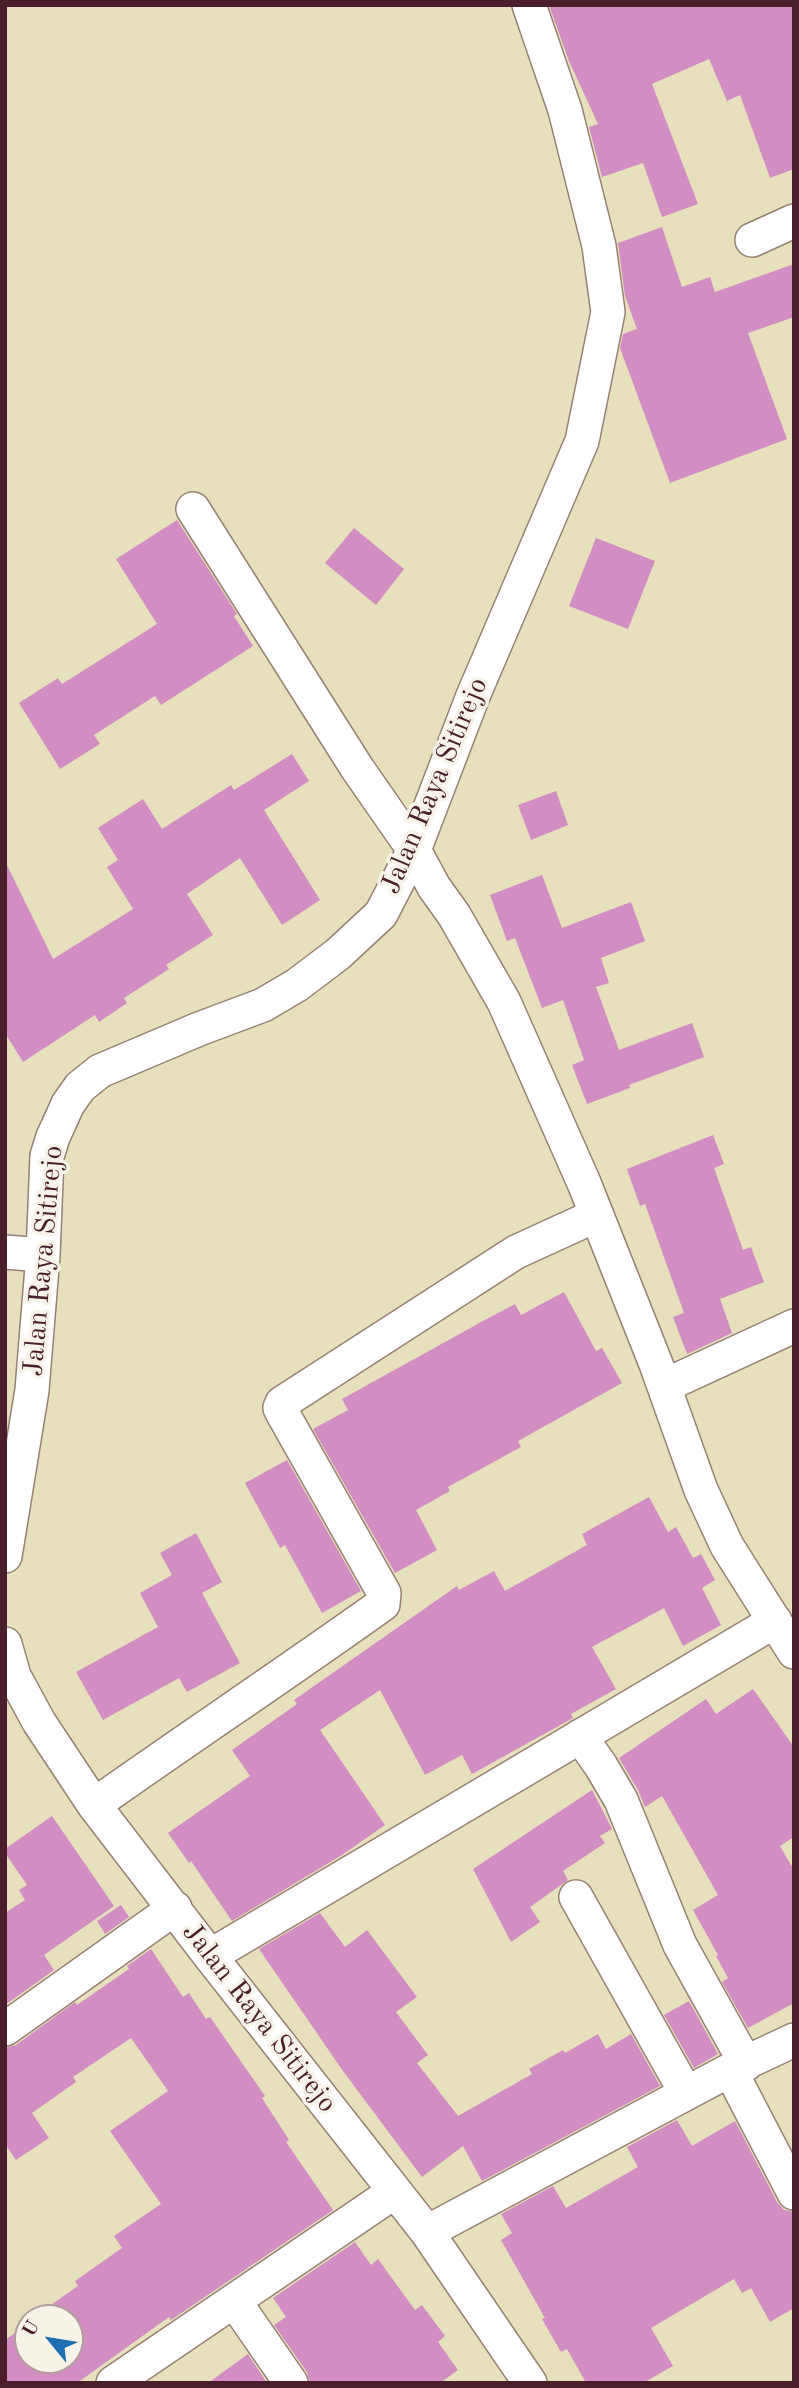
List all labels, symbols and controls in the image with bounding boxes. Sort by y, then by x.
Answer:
street label: Jalan Raya Sitirejo [374,673,496,899]
street label: Jalan Raya Sitirejo [17,1144,71,1378]
street label: Jalan Raya Sitirejo [174,1916,344,2120]
north arrow [14,2304,84,2374]
text: U [20,2318,44,2341]

